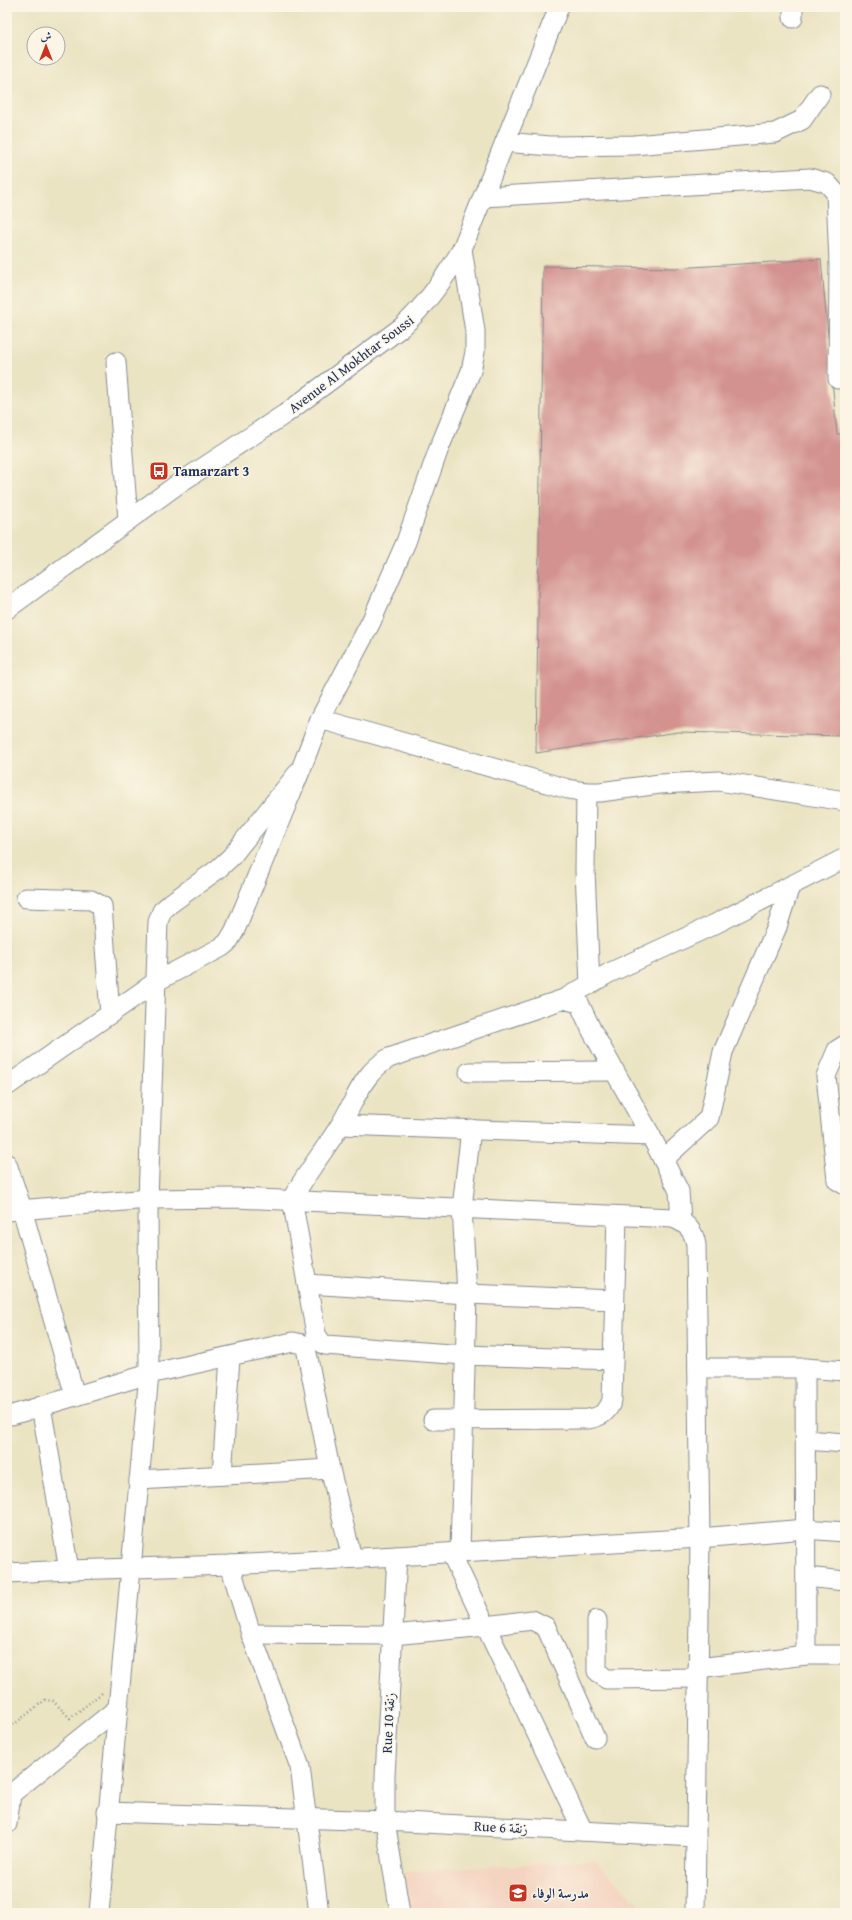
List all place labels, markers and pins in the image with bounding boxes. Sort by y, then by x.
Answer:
bus stop icon: Tamarzart 3 [148,460,170,482]
place label: Tamarzart 3 [173,461,249,481]
school or university icon: مدرسة الوفاء [507,1882,529,1904]
place label: مدرسة الوفاء [532,1883,589,1903]

